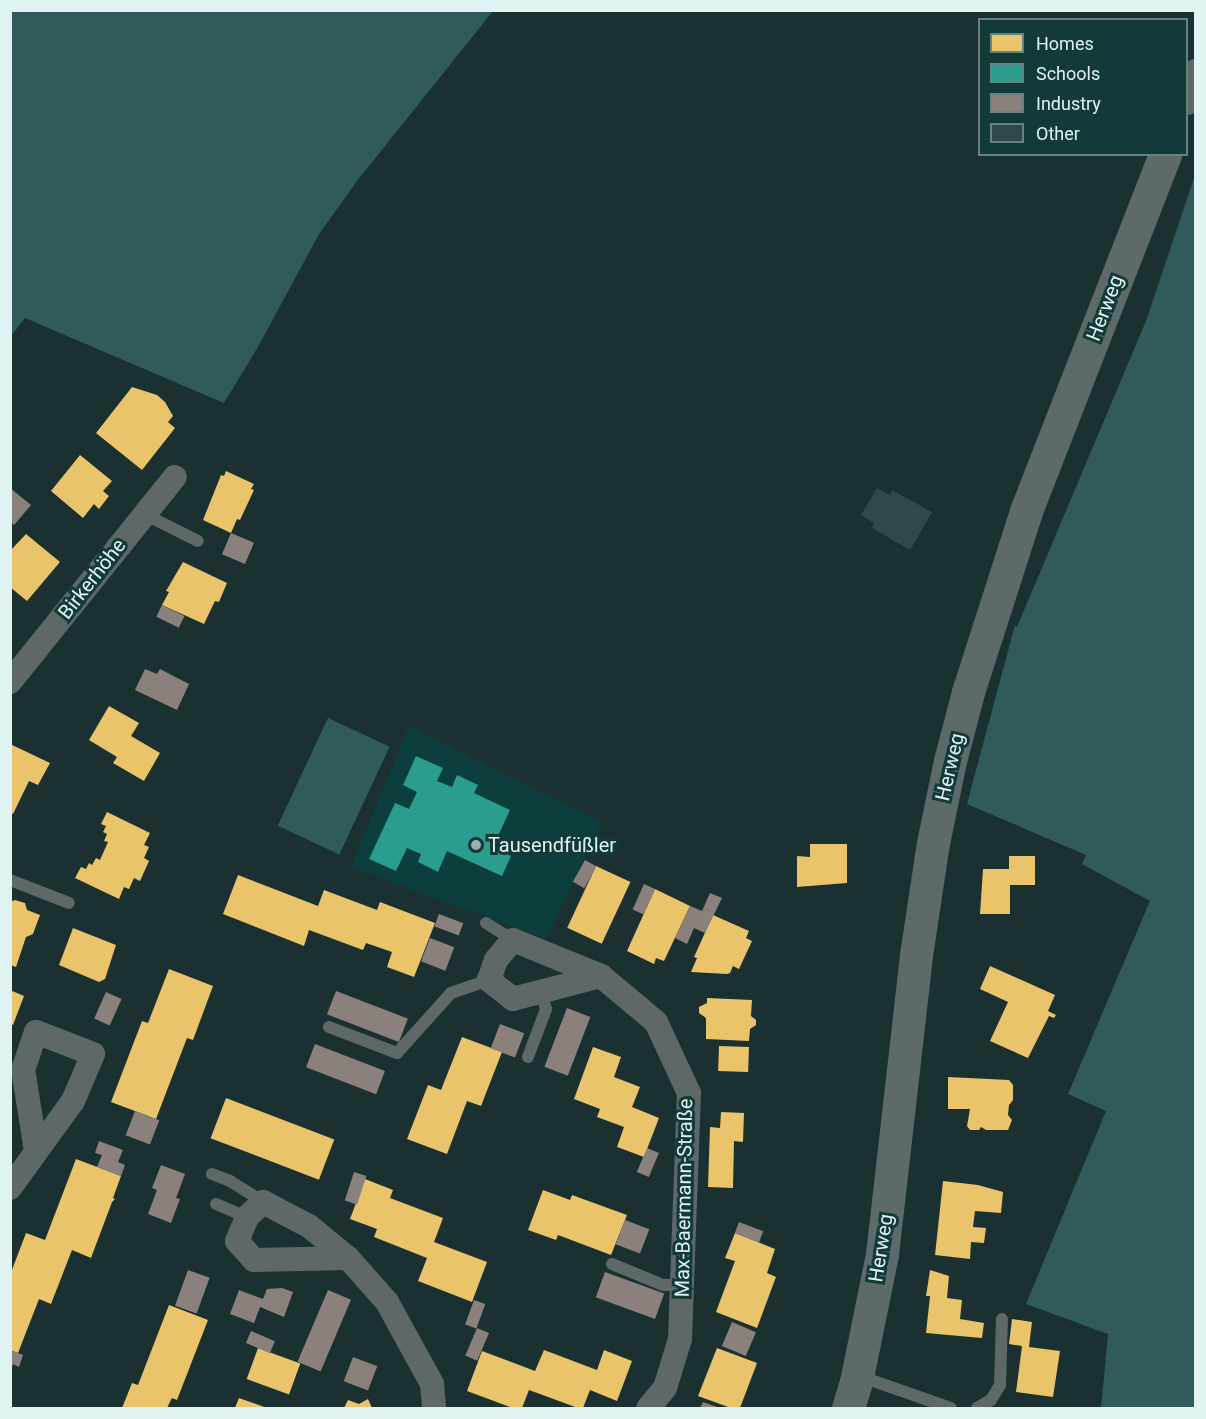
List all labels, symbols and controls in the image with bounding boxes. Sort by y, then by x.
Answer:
legend [978,18,1188,156]
text: Homes [1036,33,1094,54]
text: Schools [1036,63,1100,84]
text: Industry [1036,93,1101,114]
text: Other [1036,123,1080,144]
street label: Herweg [1081,272,1129,344]
street label: Birkerhöhe [53,534,131,624]
street label: Herweg [931,731,969,803]
place label: Tausendfüßler [488,833,616,857]
marker: Tausendfüßler [469,838,483,852]
street label: Max-Baermann-Straße [670,1098,698,1298]
street label: Herweg [864,1212,898,1284]

